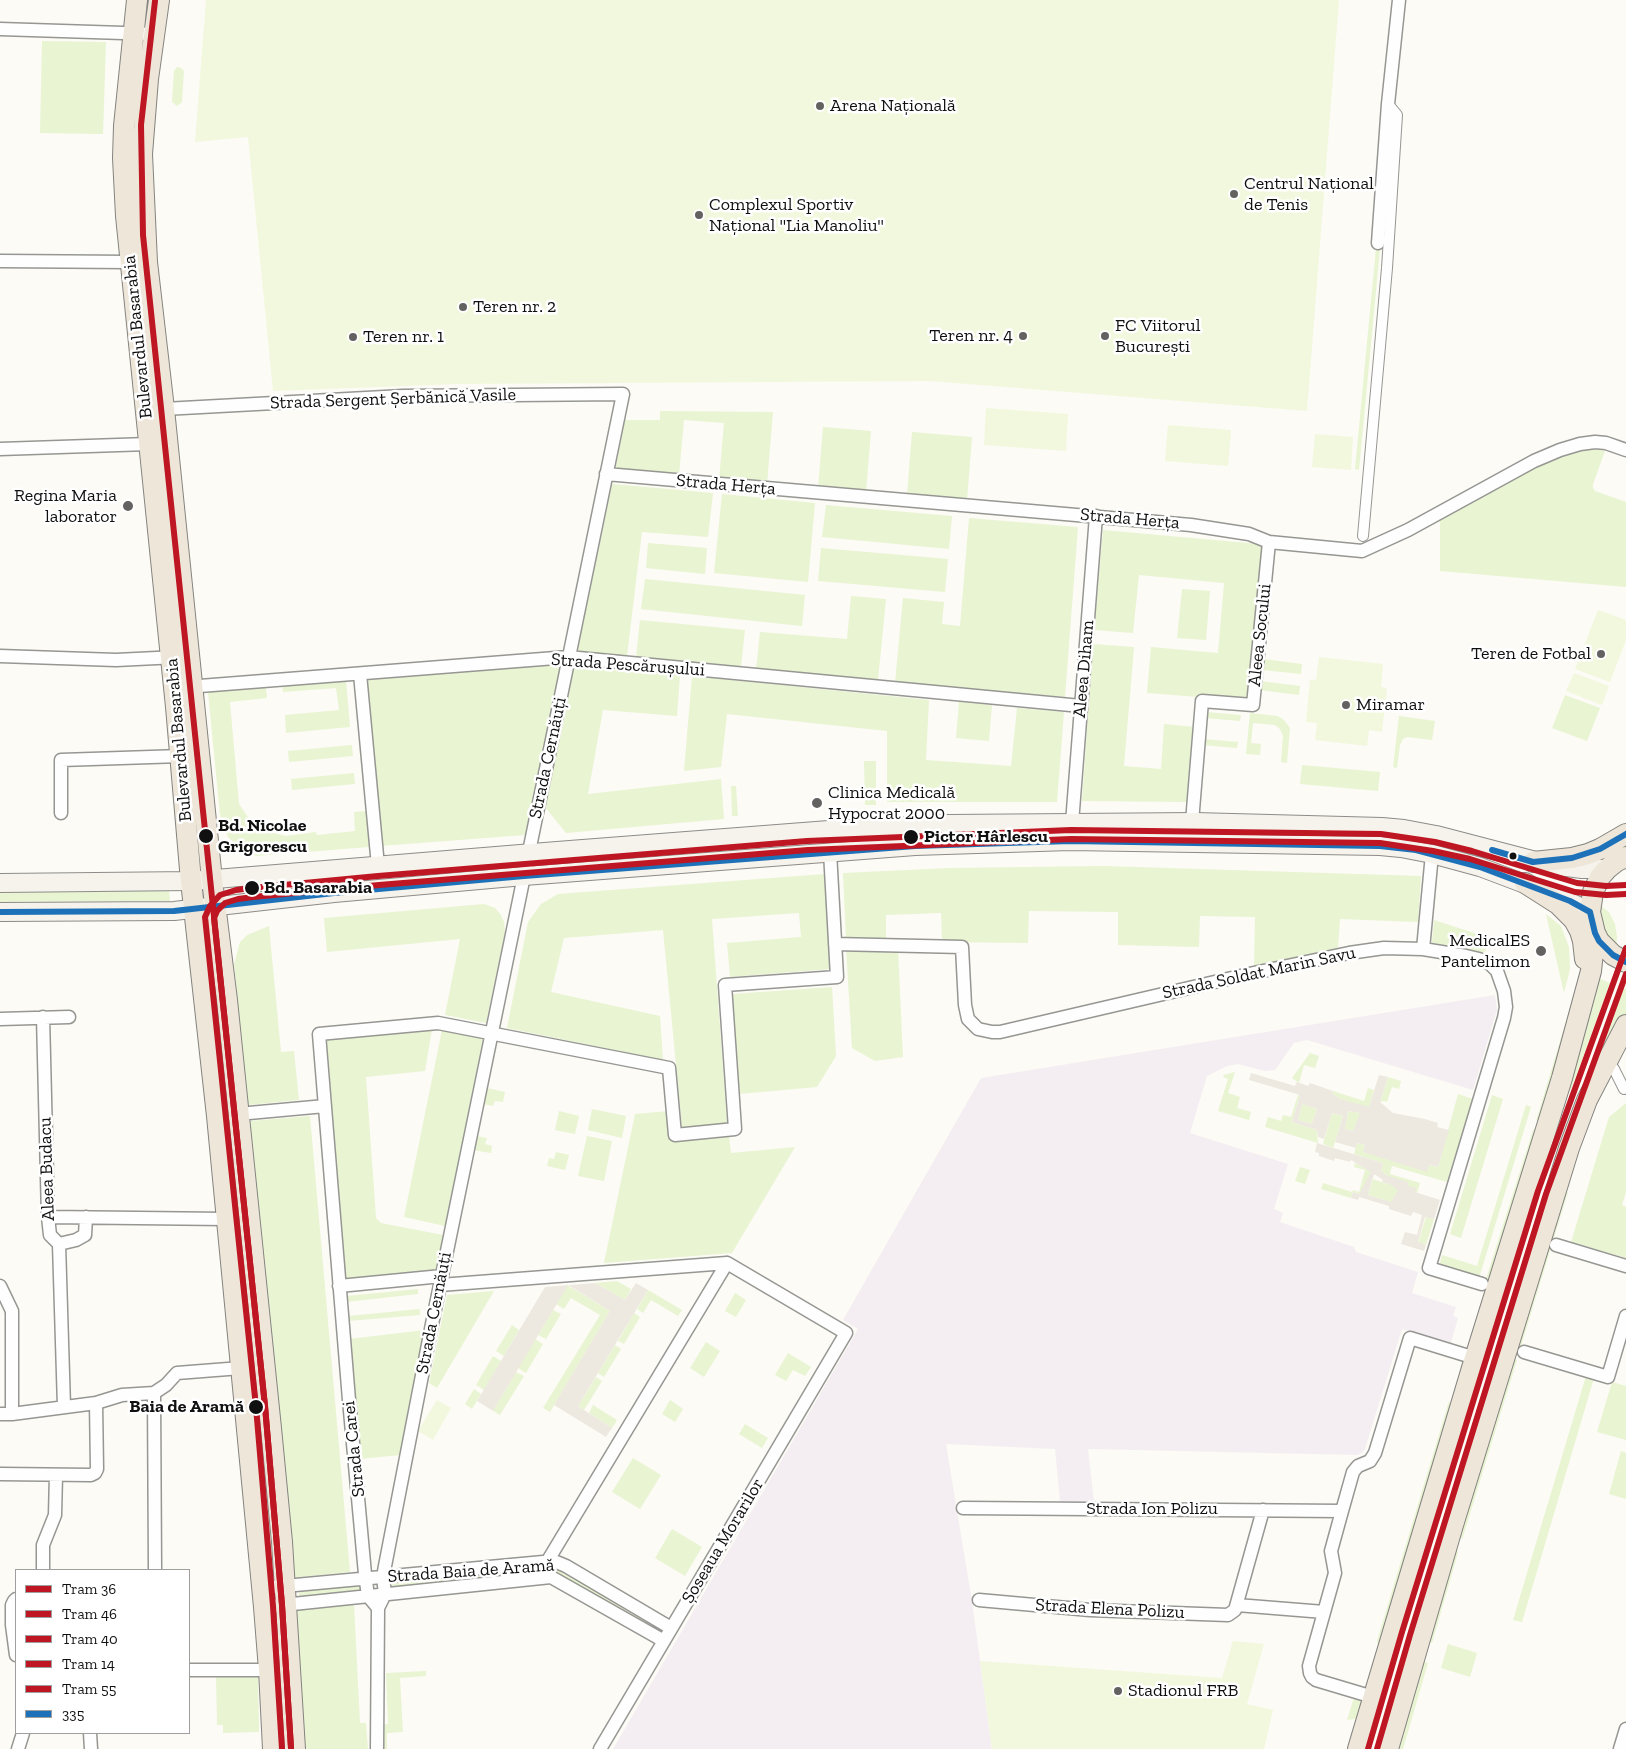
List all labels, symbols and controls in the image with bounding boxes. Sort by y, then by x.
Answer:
place label: Arena Națională [830,95,956,117]
marker: Arena Națională [814,100,826,112]
place label: Centrul Național de Tenis [1244,173,1374,215]
marker: Centrul Național de Tenis [1228,188,1240,200]
place label: Complexul Sportiv Național "Lia Manoliu" [709,194,884,236]
marker: Complexul Sportiv Național "Lia Manoliu" [693,209,705,221]
street label: Bulevardul Basarabia [119,254,157,420]
place label: Teren nr. 2 [473,296,556,318]
marker: Teren nr. 2 [457,301,469,313]
place label: FC Viitorul București [1115,315,1200,358]
place label: Teren nr. 4 [929,325,1013,347]
place label: Teren nr. 1 [363,326,444,348]
marker: Teren nr. 4 [1017,330,1029,342]
marker: FC Viitorul București [1099,330,1111,342]
marker: Teren nr. 1 [347,331,359,343]
street label: Strada Sergent Șerbănică Vasile [270,384,516,414]
street label: Strada Herța [675,470,777,500]
place label: Regina Maria laborator [14,485,117,528]
marker: Regina Maria laborator [121,499,135,513]
street label: Strada Herța [1079,504,1181,534]
street label: Aleea Socului [1244,582,1276,688]
street label: Aleea Diham [1069,619,1099,719]
place label: Teren de Fotbal [1471,643,1591,665]
marker: Teren de Fotbal [1595,648,1607,660]
street label: Strada Pescărușului [550,649,706,681]
street label: Bulevardul Basarabia [161,657,197,823]
place label: Miramar [1356,694,1425,716]
street label: Strada Cernăuți [525,695,571,821]
marker: Miramar [1340,699,1352,711]
place label: Clinica Medicală Hypocrat 2000 [828,782,955,824]
marker: Clinica Medicală Hypocrat 2000 [810,796,824,810]
place label: Bd. Nicolae Grigorescu [218,815,307,858]
place label: Pictor Hârlescu [924,826,1048,848]
marker: Bd. Nicolae Grigorescu [197,827,215,845]
marker: Pictor Hârlescu [902,828,920,846]
unlabelled marker [1508,851,1518,861]
place label: Bd. Basarabia [264,877,372,899]
marker: Bd. Basarabia [243,879,261,897]
place label: MedicalES Pantelimon [1441,930,1530,972]
street label: Strada Soldat Marin Savu [1161,942,1357,1004]
marker: MedicalES Pantelimon [1534,944,1548,958]
street label: Aleea Budacu [34,1117,60,1221]
street label: Strada Cernăuți [412,1250,456,1376]
place label: Baia de Aramă [129,1396,244,1418]
marker: Baia de Aramă [247,1398,265,1416]
street label: Strada Carei [338,1400,370,1498]
street label: Șoseaua Morarilor [677,1475,769,1607]
street label: Strada Ion Polizu [1086,1498,1218,1520]
street label: Strada Baia de Aramă [387,1554,555,1588]
legend [15,1569,190,1734]
text: Tram 36 [62,1580,116,1598]
street label: Strada Elena Polizu [1035,1594,1185,1624]
text: Tram 46 [62,1605,117,1623]
text: Tram 40 [62,1630,118,1648]
text: Tram 14 [62,1655,115,1673]
text: Tram 55 [62,1680,116,1698]
place label: Stadionul FRB [1128,1680,1238,1702]
marker: Stadionul FRB [1112,1685,1124,1697]
text: 335 [62,1705,84,1723]

